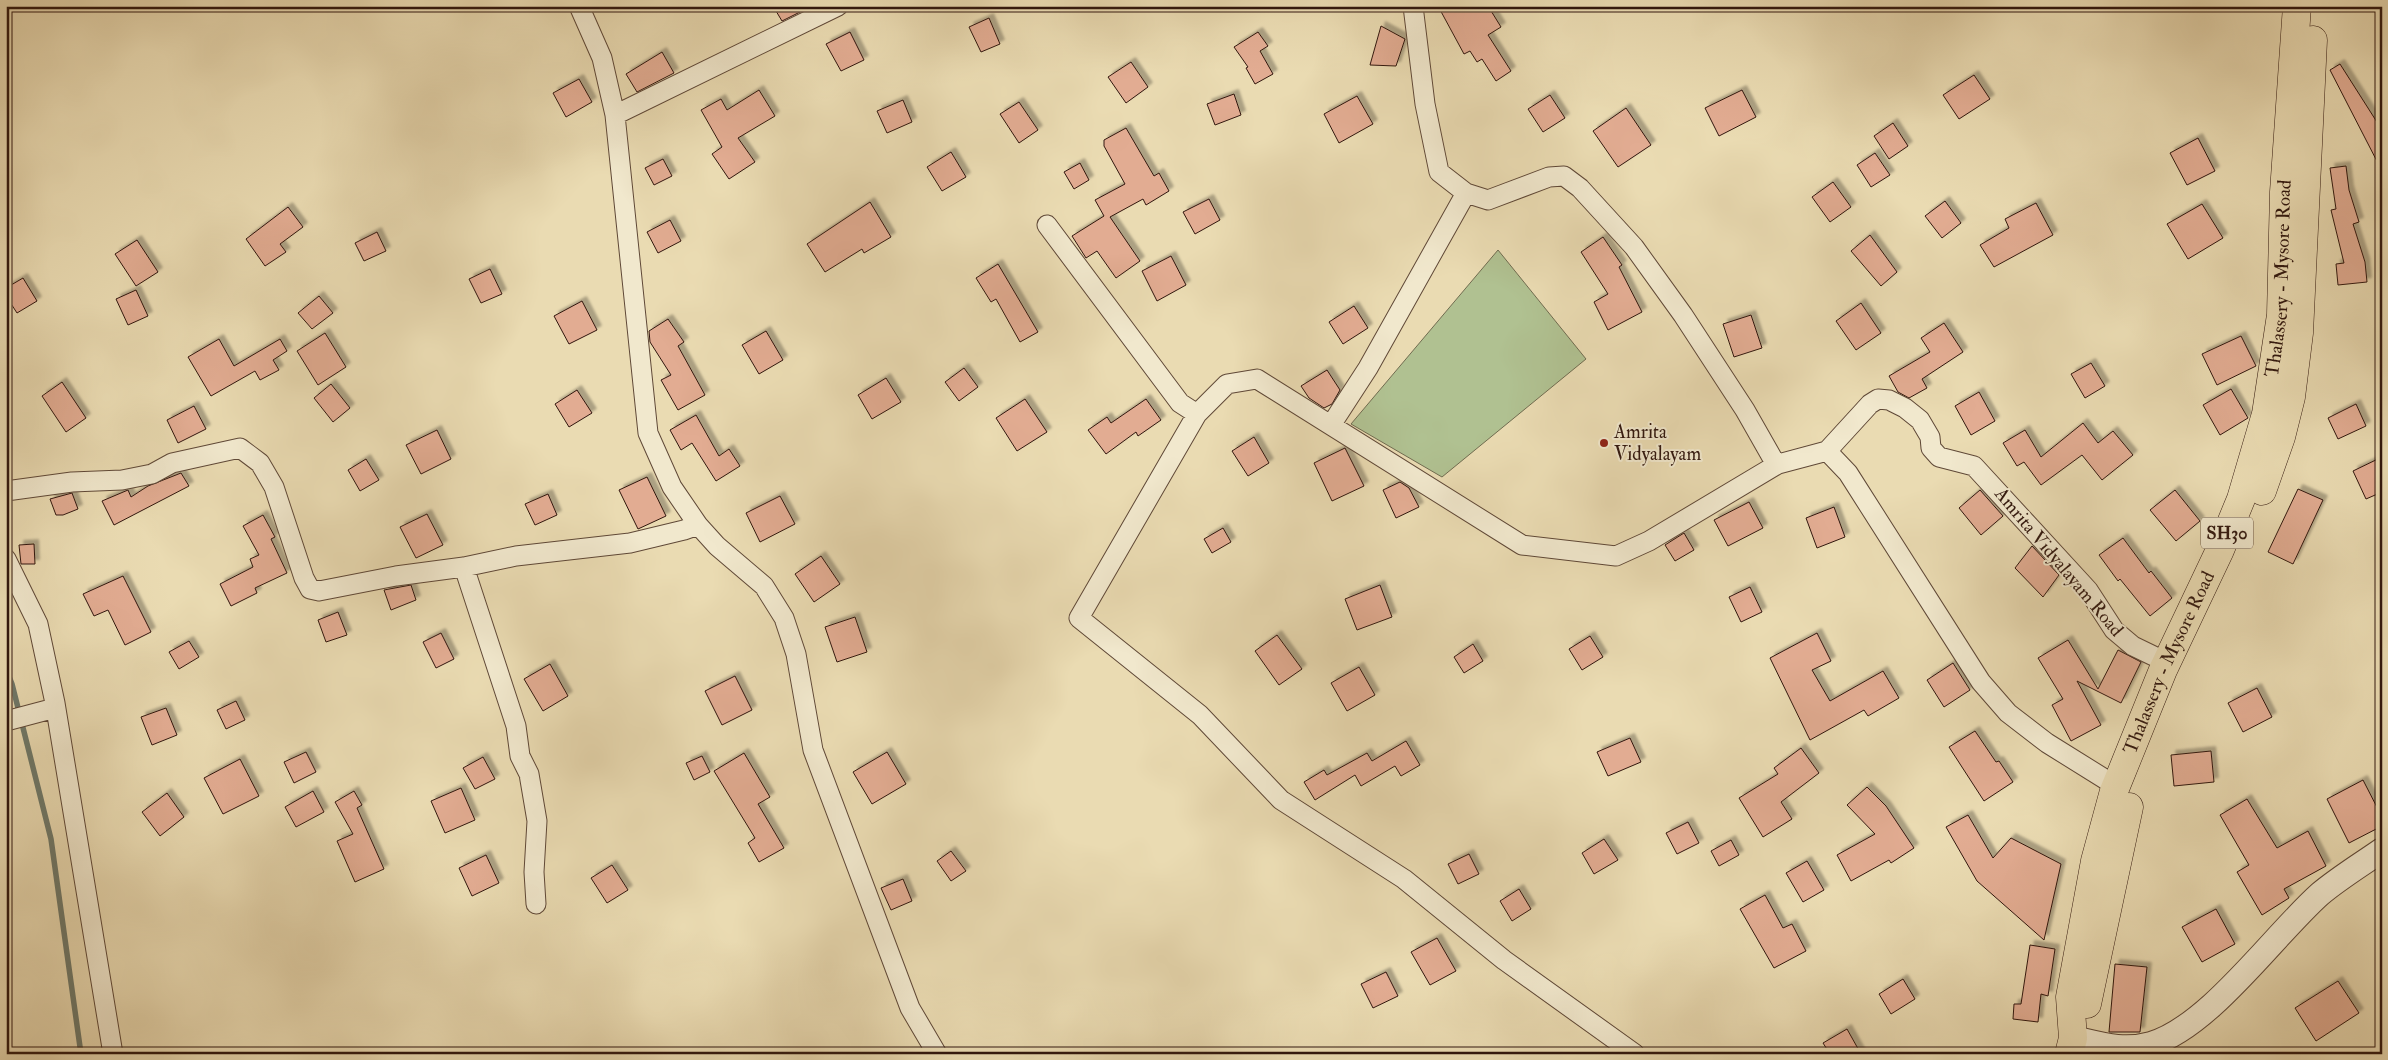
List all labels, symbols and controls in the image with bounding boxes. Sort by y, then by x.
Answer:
street label: Thalassery - Mysore Road [2260,178,2297,379]
place label: Amrita Vidyalayam [1613,420,1701,466]
marker: Amrita Vidyalayam [1598,437,1610,449]
street label: Amrita Vidyalayam Road [1989,482,2129,642]
road number: SH30 [2201,518,2253,548]
street label: Thalassery - Mysore Road [2118,567,2220,758]

